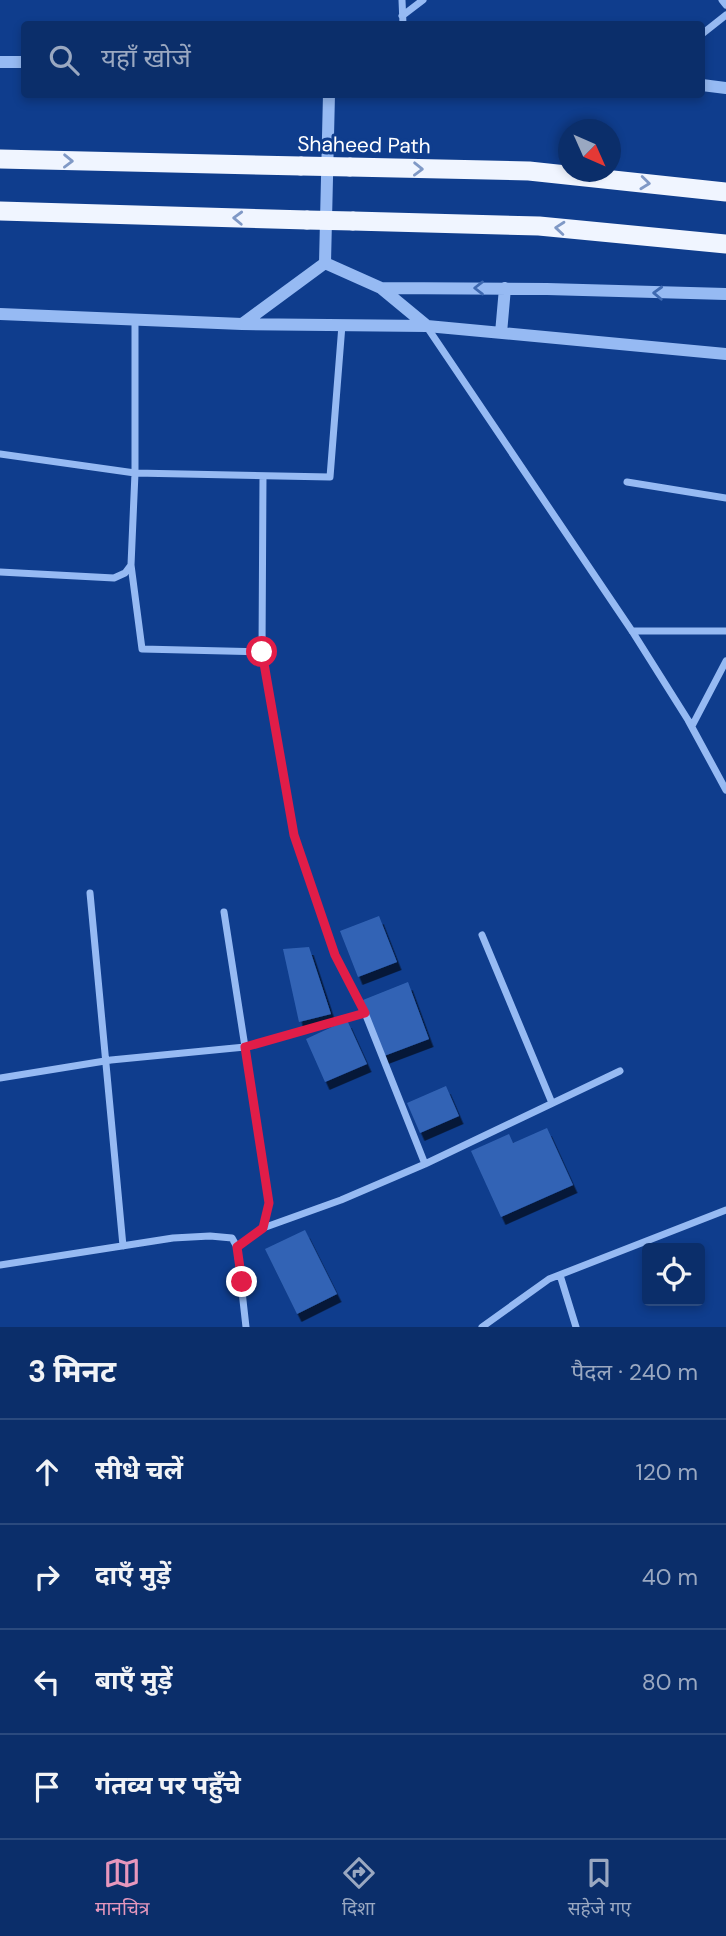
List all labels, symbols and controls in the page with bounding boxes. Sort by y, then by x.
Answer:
search box [21,21,705,98]
icon: search [45,41,83,79]
text: यहाँ खोजें [101,41,191,75]
north arrow [558,119,621,182]
street label: Shaheed Path [297,130,431,160]
one-way arrow [63,153,74,168]
one-way arrow [413,161,424,176]
one-way arrow [640,175,651,190]
one-way arrow [233,210,243,226]
one-way arrow [555,221,566,236]
one-way arrow [473,280,484,296]
one-way arrow [652,285,663,300]
route start [246,636,277,667]
map controls [642,1243,705,1306]
button: locate [642,1243,705,1306]
route end [226,1266,257,1297]
text: 3 मिनट [28,1352,116,1391]
text: पैदल · 240 m [571,1357,698,1387]
icon: ahead [28,1453,66,1491]
text: सीधे चलें [95,1453,183,1487]
text: 120 m [635,1457,698,1487]
icon: right [28,1558,66,1596]
text: दाएँ मुड़ें [95,1558,171,1592]
text: 40 m [642,1562,698,1592]
icon: left [28,1663,66,1701]
text: बाएँ मुड़ें [95,1663,172,1697]
text: 80 m [642,1667,698,1697]
icon: arrive [28,1768,66,1806]
text: गंतव्य पर पहुँचे [95,1768,241,1802]
tab: मानचित्र [95,1854,149,1923]
tab: दिशा [340,1854,378,1923]
tab: सहेजे गए [568,1854,631,1923]

